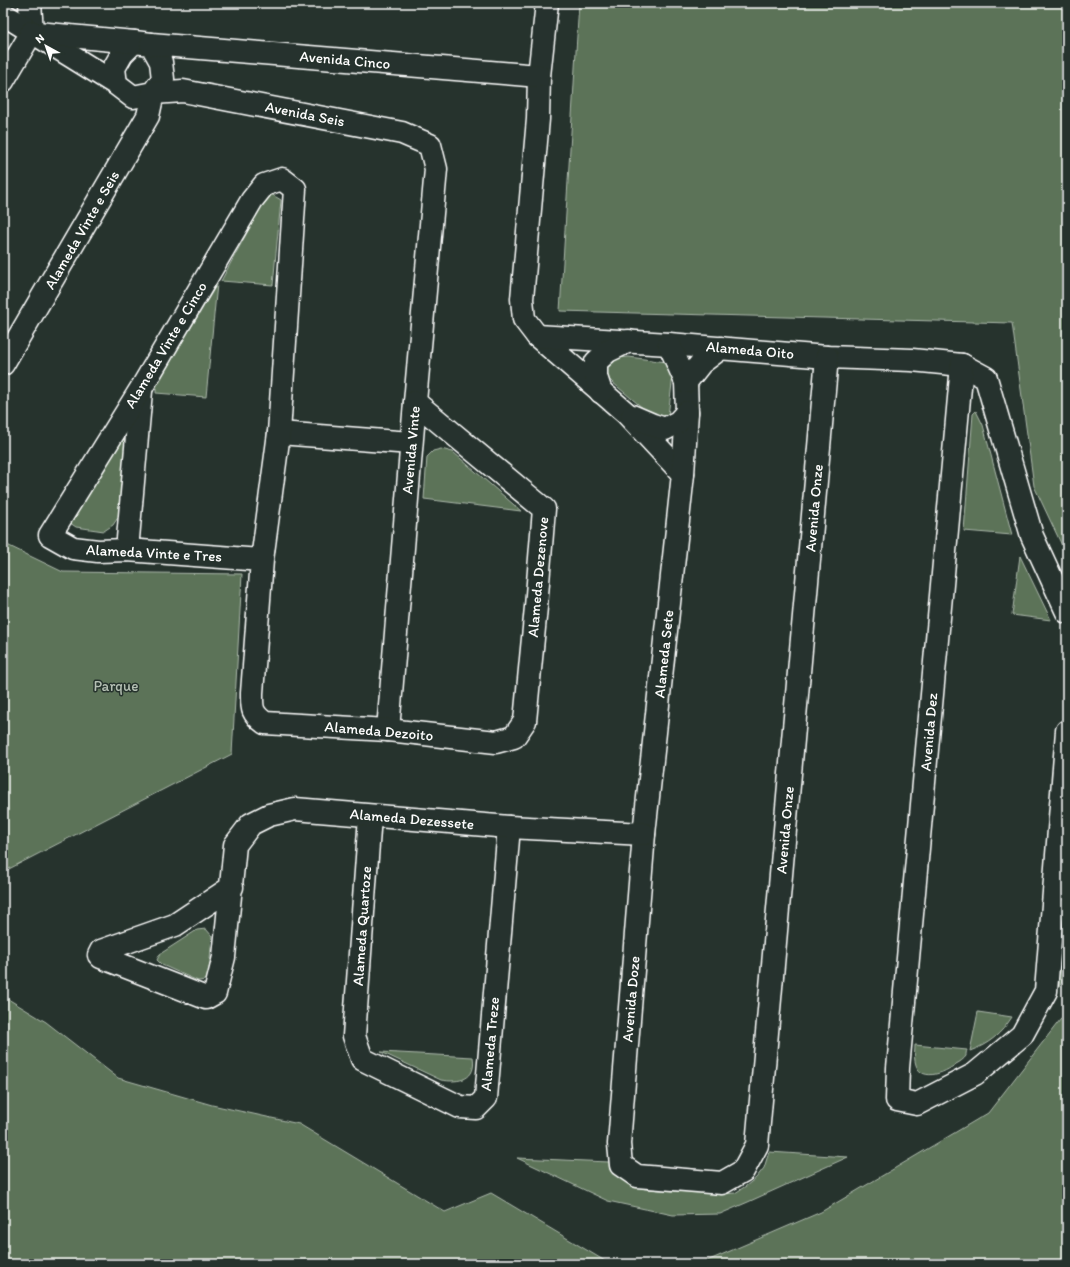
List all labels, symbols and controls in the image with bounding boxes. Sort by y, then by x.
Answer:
north arrow [26,26,66,66]
text: N [33,31,47,46]
street label: Avenida Cinco [299,47,391,73]
street label: Avenida Seis [264,97,347,131]
street label: Alameda Vinte e Seis [41,167,123,293]
street label: Alameda Vinte e Cinco [121,278,211,412]
street label: Alameda Oito [705,337,795,363]
street label: Avenida Vinte [398,405,424,495]
street label: Avenida Onze [801,463,827,553]
street label: Alameda Dezenove [524,516,552,638]
street label: Alameda Vinte e Tres [85,540,223,566]
street label: Alameda Sete [650,609,678,699]
park label: Parque [94,677,138,695]
street label: Avenida Dez [917,692,941,772]
street label: Alameda Dezoito [324,717,434,745]
street label: Avenida Onze [772,785,798,875]
street label: Alameda Dezessete [349,805,475,833]
street label: Alameda Quartoze [349,866,375,986]
street label: Avenida Doze [618,955,644,1043]
street label: Alameda Treze [477,996,503,1092]

